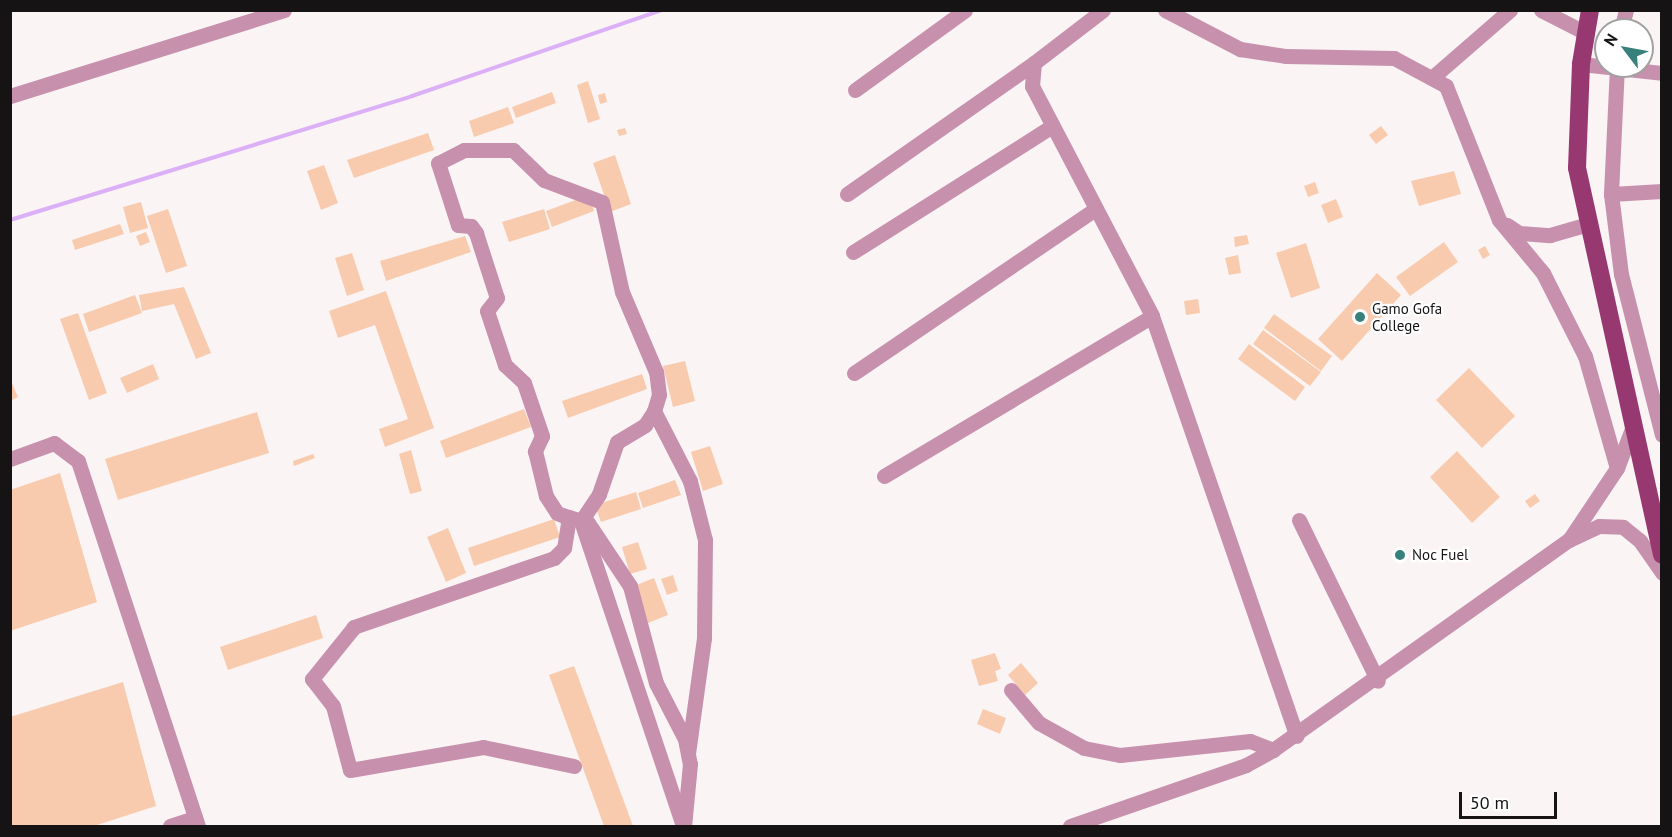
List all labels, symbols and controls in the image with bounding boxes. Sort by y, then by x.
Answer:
north arrow [1594,18,1654,78]
text: N [1599,30,1622,49]
place label: Gamo Gofa College [1372,299,1442,334]
marker: Gamo Gofa College [1353,310,1367,324]
place label: Noc Fuel [1412,546,1469,564]
marker: Noc Fuel [1393,548,1407,562]
scale bar [1462,780,1560,818]
text: 50 m [1470,791,1509,814]

